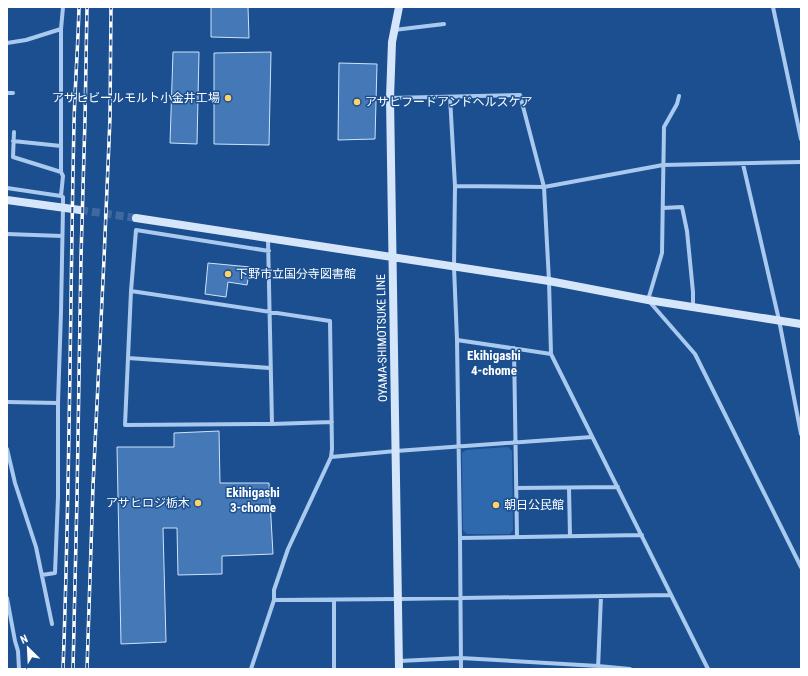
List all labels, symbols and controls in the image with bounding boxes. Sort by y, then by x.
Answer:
place label: アサヒビールモルト小金井工場 [52,91,220,105]
marker: アサヒビールモルト小金井工場 [223,93,233,103]
place label: アサヒフードアンドヘルスケア [365,95,533,109]
marker: アサヒフードアンドヘルスケア [352,97,362,107]
place label: 下野市立国分寺図書館 [236,267,356,281]
marker: 下野市立国分寺図書館 [223,269,233,279]
street label: OYAMA-SHIMOTSUKE LINE [374,274,390,402]
district label: Ekihigashi 4-chome [467,348,521,378]
district label: Ekihigashi 3-chome [226,485,280,515]
place label: アサヒロジ栃木 [106,496,190,510]
marker: アサヒロジ栃木 [193,498,203,508]
place label: 朝日公民館 [504,498,564,512]
marker: 朝日公民館 [491,500,501,510]
north arrow [8,628,48,668]
text: N [18,632,30,647]

